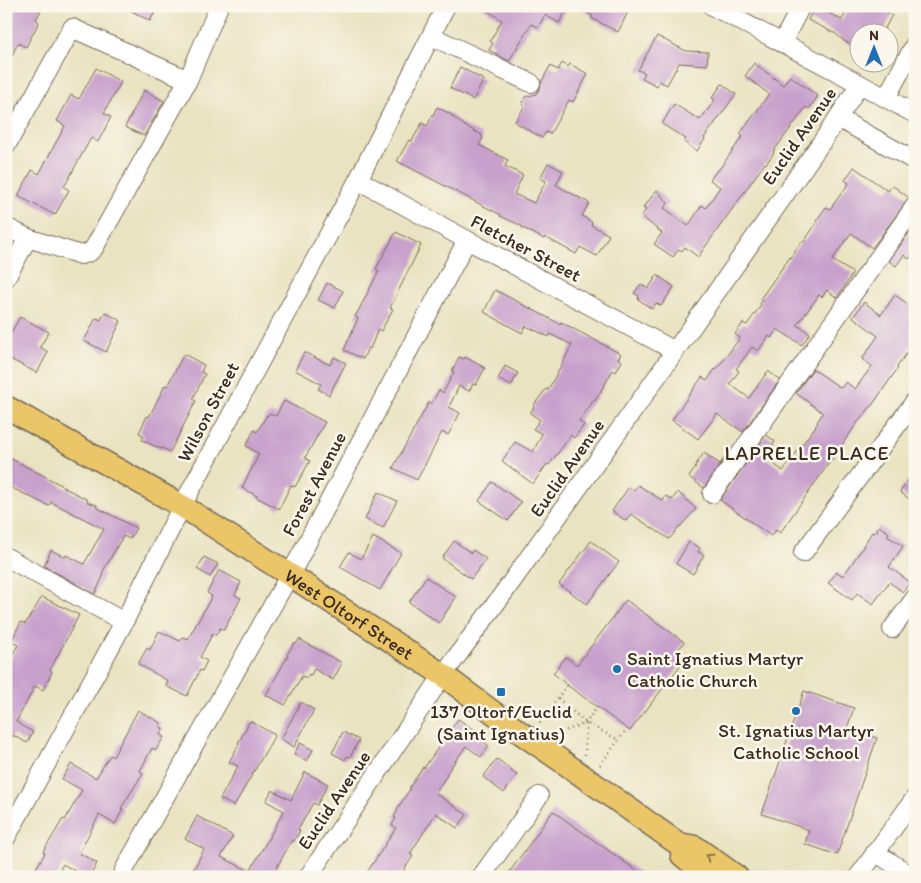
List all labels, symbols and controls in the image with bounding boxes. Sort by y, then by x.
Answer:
north arrow [848,22,898,72]
text: N [869,27,879,44]
street label: Euclid Avenue [757,83,841,189]
street label: Fletcher Street [467,209,585,287]
street label: Wilson Street [172,358,244,466]
street label: Euclid Avenue [525,415,609,521]
street label: Forest Avenue [277,428,351,540]
district label: LAPRELLE PLACE [724,441,890,465]
street label: West Oltorf Street [280,563,418,664]
place label: Saint Ignatius Martyr Catholic Church [627,647,804,692]
marker: Saint Ignatius Martyr Catholic Church [611,663,623,675]
marker: 137 Oltorf/Euclid (Saint Ignatius) [495,686,507,698]
place label: 137 Oltorf/Euclid (Saint Ignatius) [430,700,573,745]
marker: St. Ignatius Martyr Catholic School [790,705,802,717]
place label: St. Ignatius Martyr Catholic School [718,719,874,764]
street label: Euclid Avenue [293,746,375,854]
one-way arrow [705,854,715,863]

